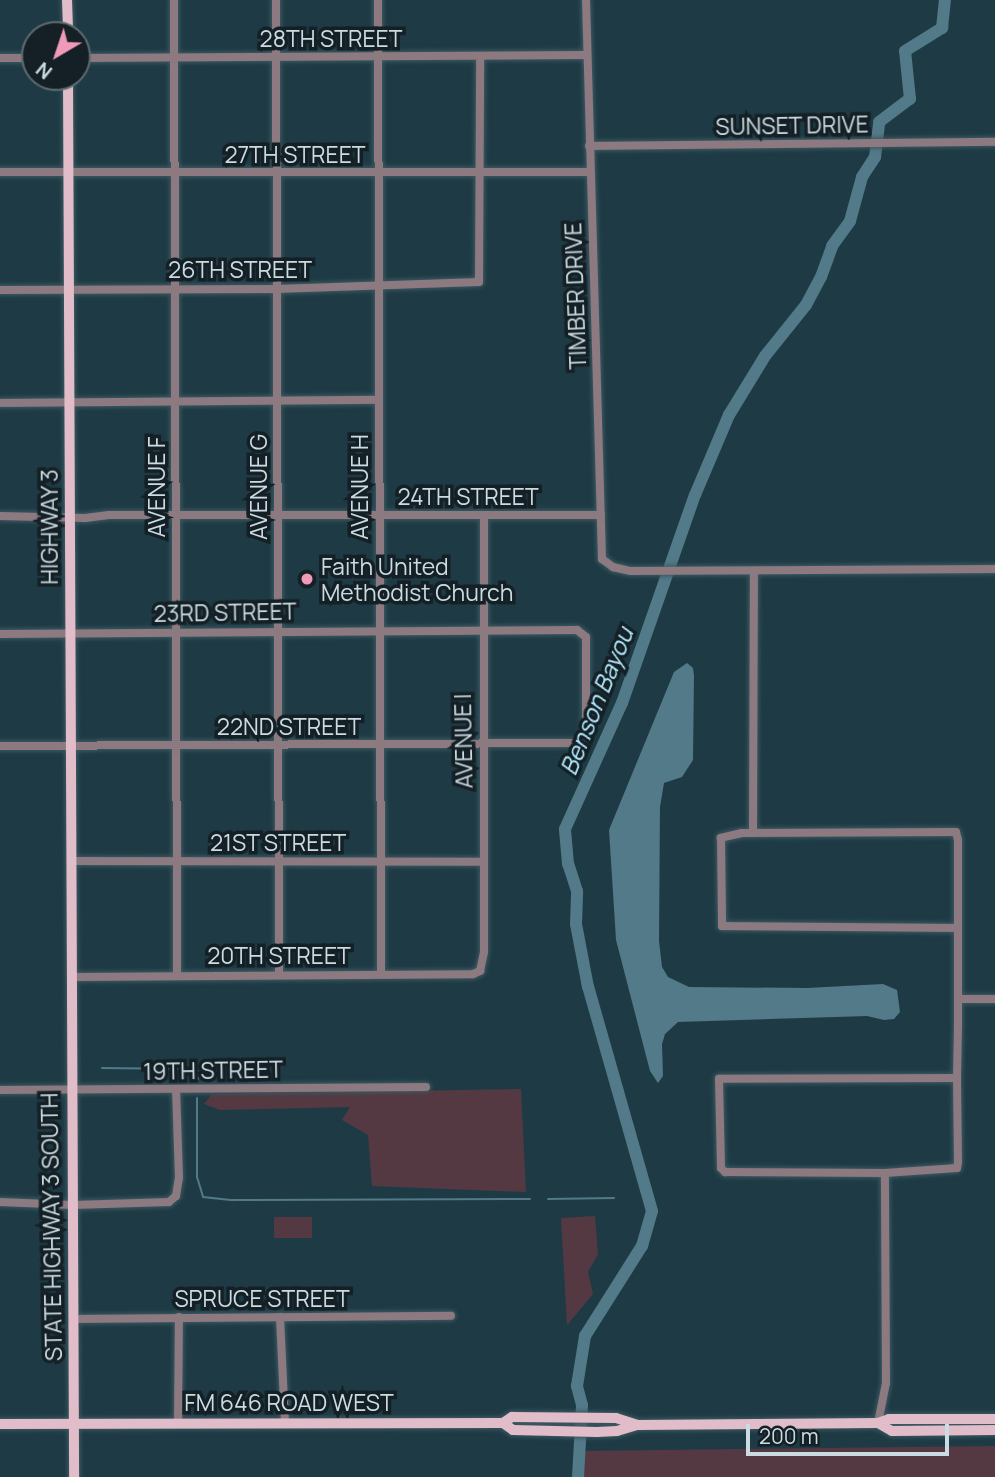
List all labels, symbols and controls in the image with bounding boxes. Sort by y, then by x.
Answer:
north arrow [21,21,91,91]
street label: 28TH STREET [260,24,402,52]
text: N [31,56,58,85]
street label: SUNSET DRIVE [715,110,869,140]
street label: 27TH STREET [224,140,366,168]
street label: TIMBER DRIVE [559,222,591,370]
street label: 26TH STREET [168,255,312,283]
street label: AVENUE G [244,434,272,540]
street label: AVENUE H [345,434,373,540]
street label: AVENUE F [142,436,170,538]
street label: HIGHWAY 3 [35,469,63,585]
street label: 24TH STREET [397,482,539,510]
place label: Faith United Methodist Church [321,552,513,606]
marker: Faith United Methodist Church [299,571,315,587]
street label: 23RD STREET [153,597,297,627]
water label: Benson Bayou [553,623,639,779]
street label: AVENUE I [448,693,478,789]
street label: 22ND STREET [217,712,361,740]
street label: 21ST STREET [210,828,346,856]
street label: 20TH STREET [207,941,351,969]
street label: 19TH STREET [143,1055,283,1085]
street label: STATE HIGHWAY 3 SOUTH [35,1092,67,1362]
street label: SPRUCE STREET [174,1284,350,1312]
street label: FM 646 ROAD WEST [184,1388,394,1416]
scale bar [750,1410,953,1454]
text: 200 m [759,1422,819,1450]

